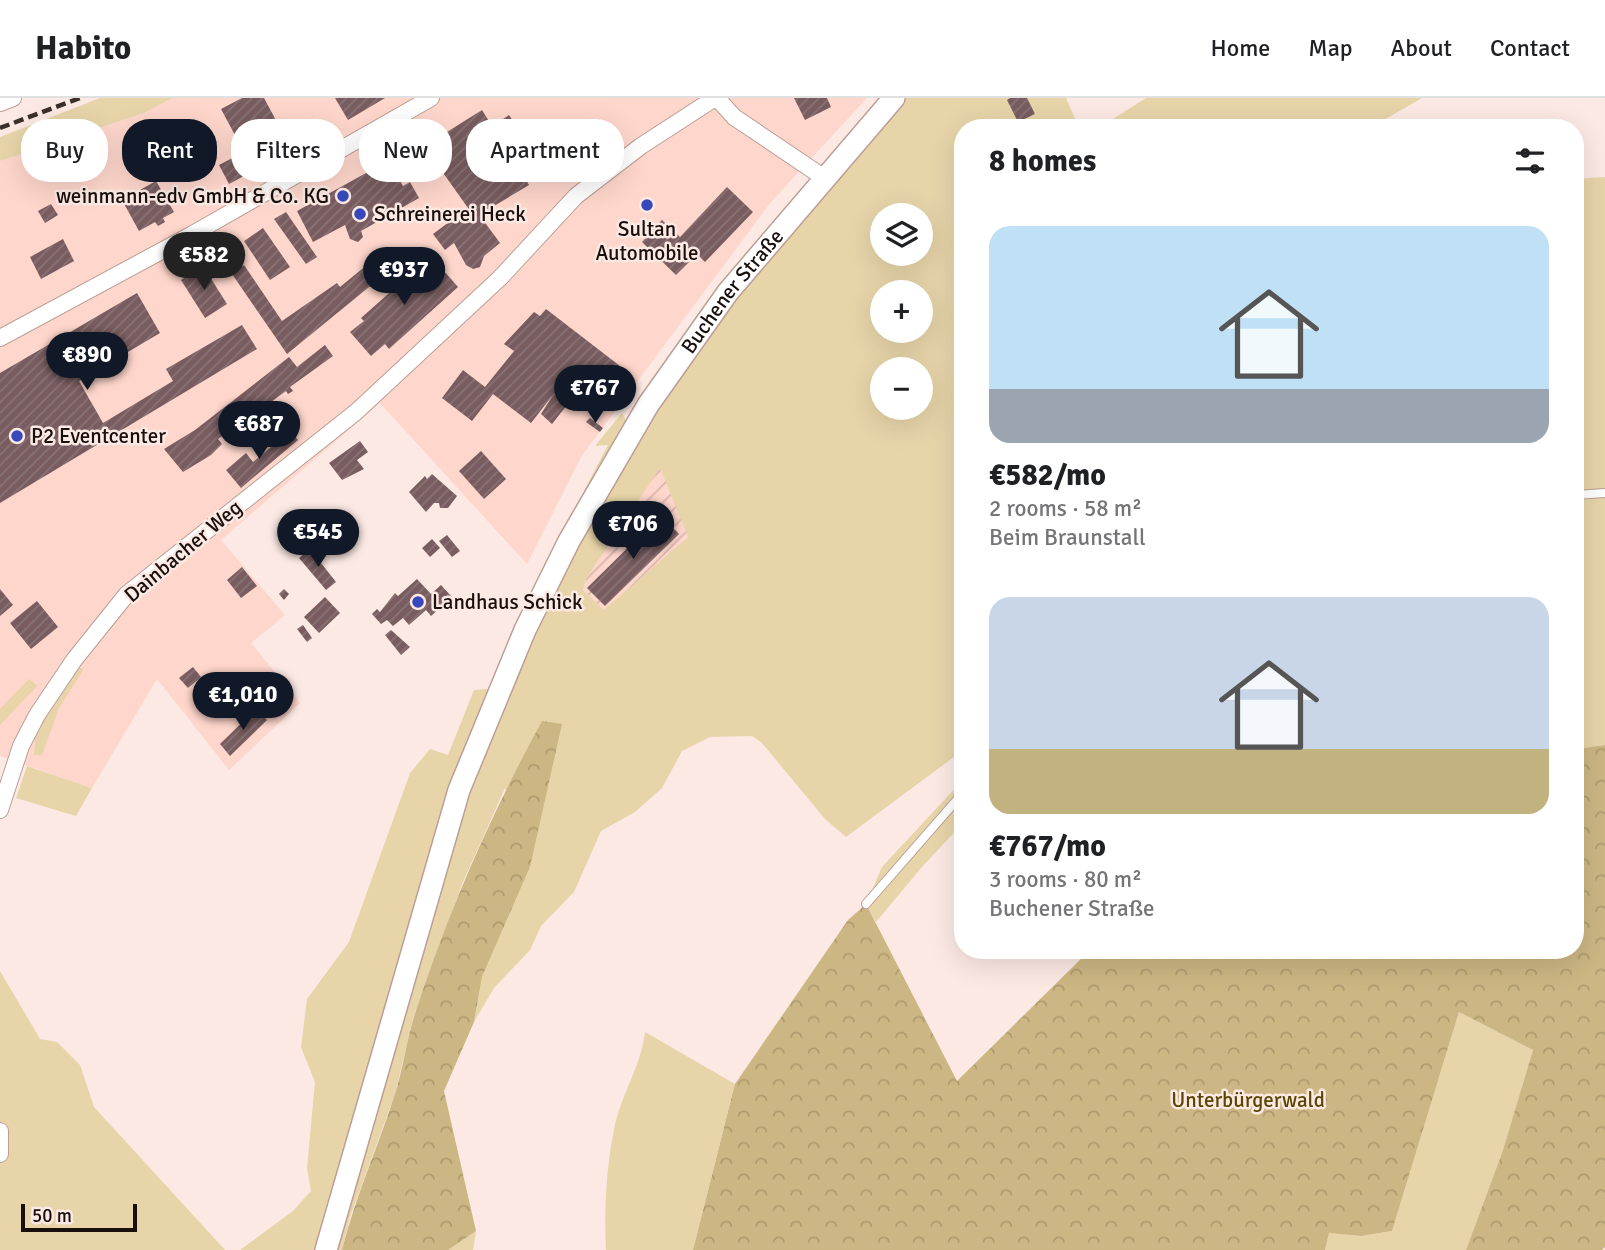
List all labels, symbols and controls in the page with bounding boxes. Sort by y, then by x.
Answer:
text: Habito [35,28,131,69]
text: Home [1210,33,1270,63]
text: Map [1308,33,1353,63]
text: About [1391,33,1452,63]
text: Contact [1490,33,1570,63]
chip: Buy [21,119,108,182]
chip: Rent [122,119,217,182]
chip: Filters [231,119,345,182]
chip: New [359,119,452,182]
chip: Apartment [466,119,624,182]
icon: filters [1511,142,1549,180]
text: 8 homes [989,143,1096,180]
place label: weinmann-edv GmbH & Co. KG [56,183,329,209]
marker: weinmann-edv GmbH & Co. KG [335,188,351,204]
marker: Sultan Automobile [639,197,655,213]
place label: Schreinerei Heck [374,201,526,227]
map controls [870,203,933,420]
button: layers [870,203,933,266]
marker: Schreinerei Heck [352,206,368,222]
place label: Sultan Automobile [595,216,699,266]
street label: Buchener Straße [675,224,789,359]
pin: €582 [163,232,245,292]
text: €582 [179,240,229,269]
pin: €937 [363,248,445,307]
text: €937 [379,255,429,284]
icon: home [1206,271,1332,397]
button: + [870,280,933,343]
pin: €890 [46,332,128,392]
text: €890 [62,340,112,369]
button: − [870,357,933,420]
pin: €767 [554,366,636,425]
text: €767 [570,373,620,402]
pin: €687 [218,402,300,461]
text: €687 [234,409,284,438]
place label: P2 Eventcenter [31,423,166,449]
marker: P2 Eventcenter [9,428,25,444]
text: €582/mo [989,457,1106,494]
street label: Dainbacher Weg [119,494,247,608]
text: 2 rooms · 58 m² [989,494,1142,523]
pin: €706 [592,502,674,561]
text: €706 [608,509,658,538]
pin: €545 [277,510,359,569]
text: €545 [293,517,343,546]
text: Beim Braunstall [989,523,1146,552]
place label: Landhaus Schick [432,589,583,615]
marker: Landhaus Schick [410,594,426,610]
icon: home [1206,642,1332,768]
pin: €1,010 [186,672,300,732]
text: €1,010 [209,680,277,709]
text: €767/mo [989,828,1106,865]
text: 3 rooms · 80 m² [989,865,1142,894]
text: Buchener Straße [989,894,1155,923]
park label: Unterbürgerwald [1171,1087,1325,1113]
scale bar [21,1201,136,1233]
text: 50 m [32,1204,72,1228]

